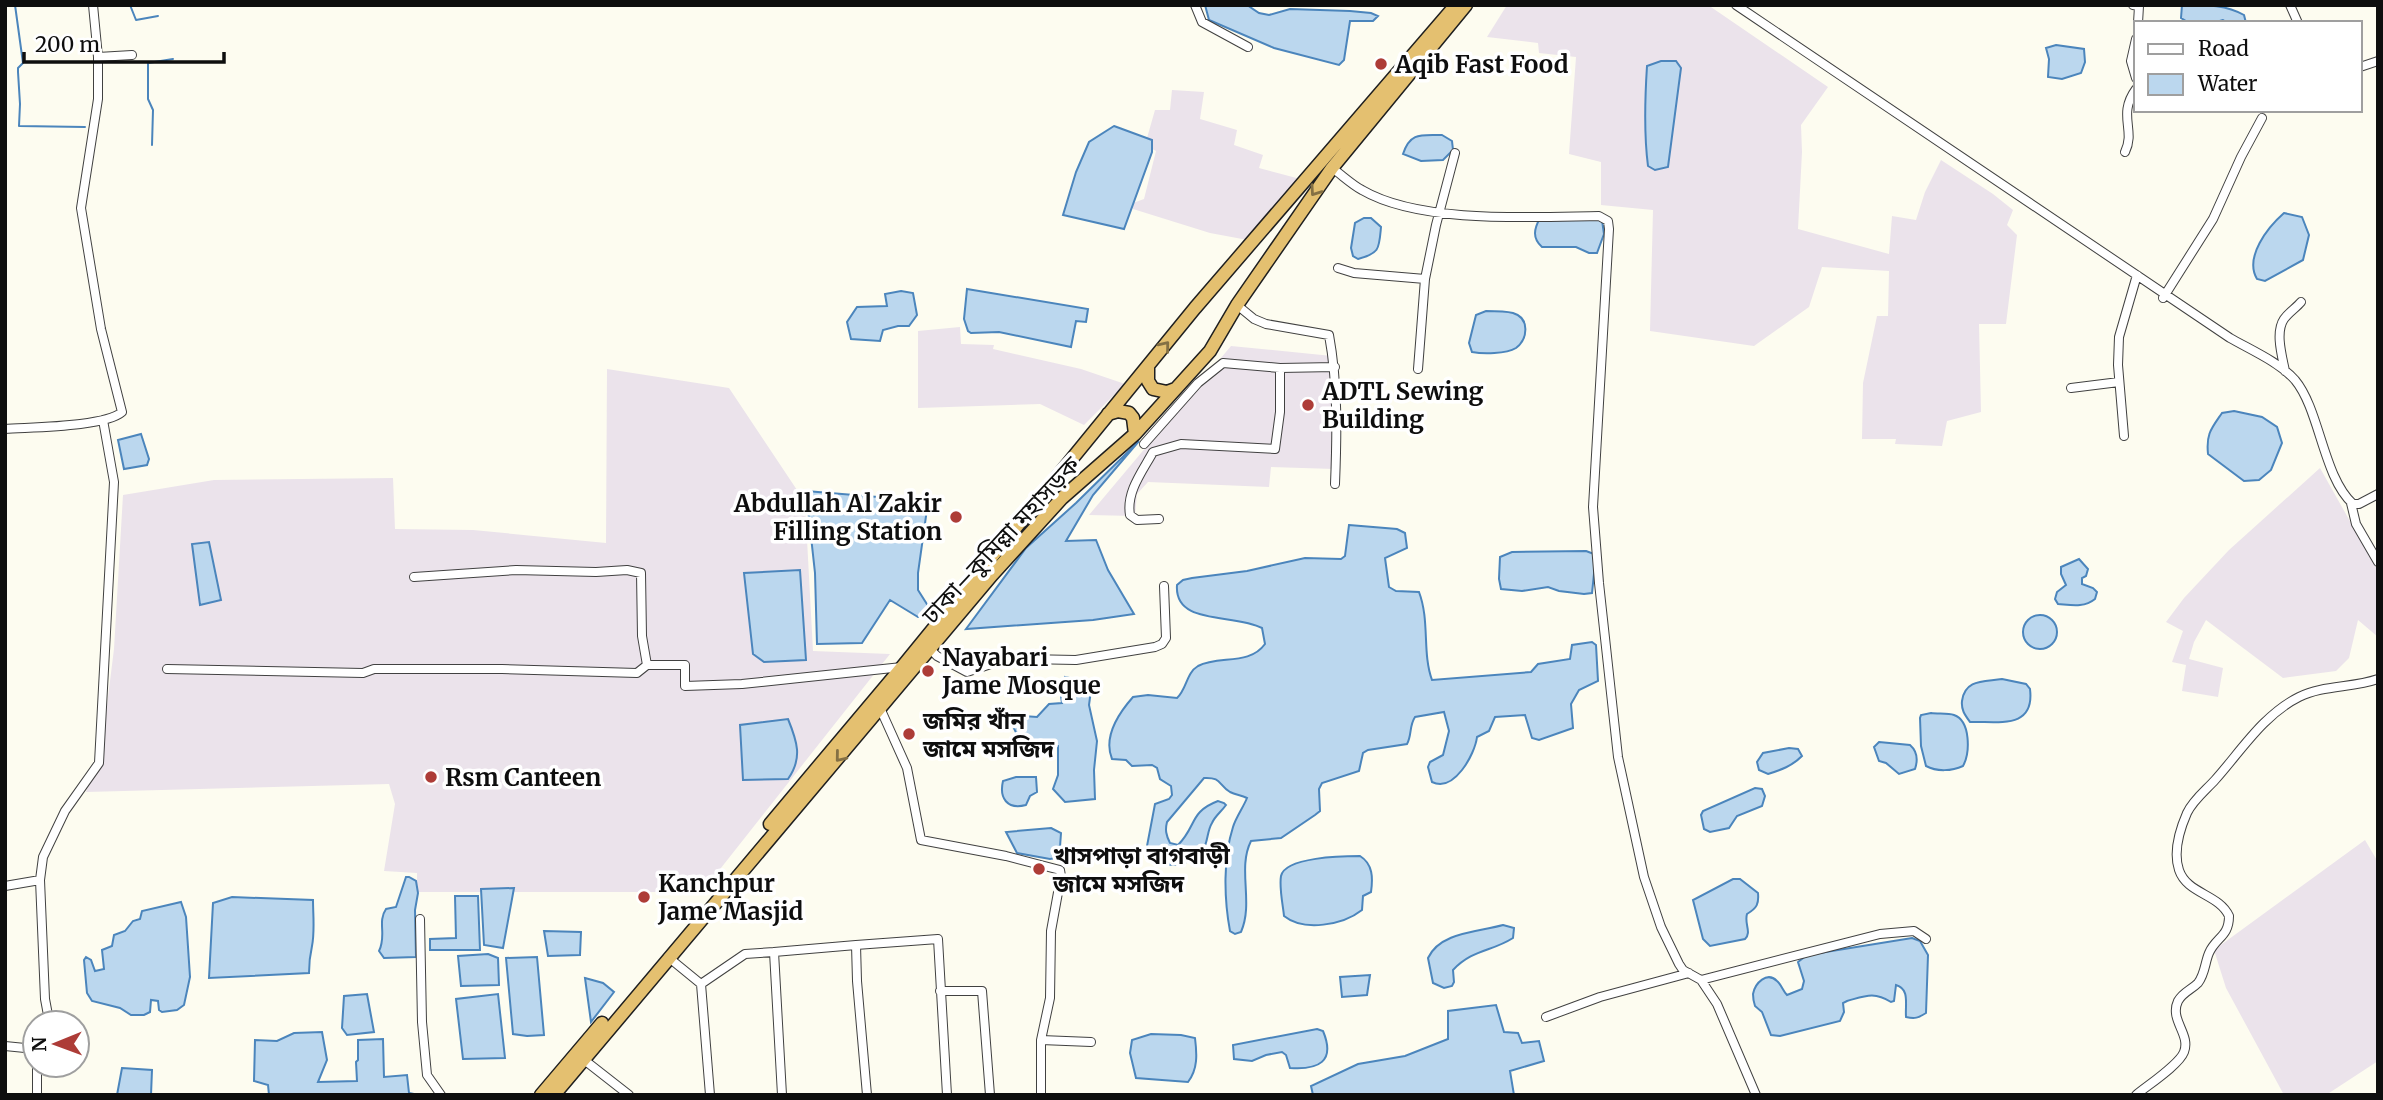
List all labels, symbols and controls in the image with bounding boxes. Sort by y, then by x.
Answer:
scale bar [24,21,224,65]
legend [2134,21,2362,112]
text: 200 m [35,31,100,58]
text: Road [2198,35,2249,62]
place label: Aqib Fast Food [1394,49,1569,80]
marker: Aqib Fast Food [1373,56,1389,72]
text: Water [2197,70,2257,97]
one-way arrow [1310,184,1323,197]
one-way arrow [1156,341,1169,353]
place label: ADTL Sewing Building [1321,376,1484,435]
marker: ADTL Sewing Building [1300,397,1316,413]
street label: ঢাকা–কুমিল্লা মহাসড়ক [915,449,1087,631]
place label: Abdullah Al Zakir Filling Station [733,488,942,547]
marker: Abdullah Al Zakir Filling Station [948,509,964,525]
place label: Nayabari Jame Mosque [941,642,1101,701]
marker: Nayabari Jame Mosque [920,663,936,679]
place label: জমির খাঁন জামে মসজিদ [922,705,1055,764]
marker: জমির খাঁন জামে মসজিদ [901,726,917,742]
one-way arrow [835,750,848,762]
place label: Rsm Canteen [445,762,601,793]
marker: Rsm Canteen [423,769,439,785]
place label: খাসপাড়া বাগবাড়ী জামে মসজিদ [1052,840,1231,899]
marker: খাসপাড়া বাগবাড়ী জামে মসজিদ [1031,861,1047,877]
place label: Kanchpur Jame Masjid [657,868,804,927]
marker: Kanchpur Jame Masjid [636,889,652,905]
north arrow [21,1009,91,1079]
text: N [27,1037,51,1052]

